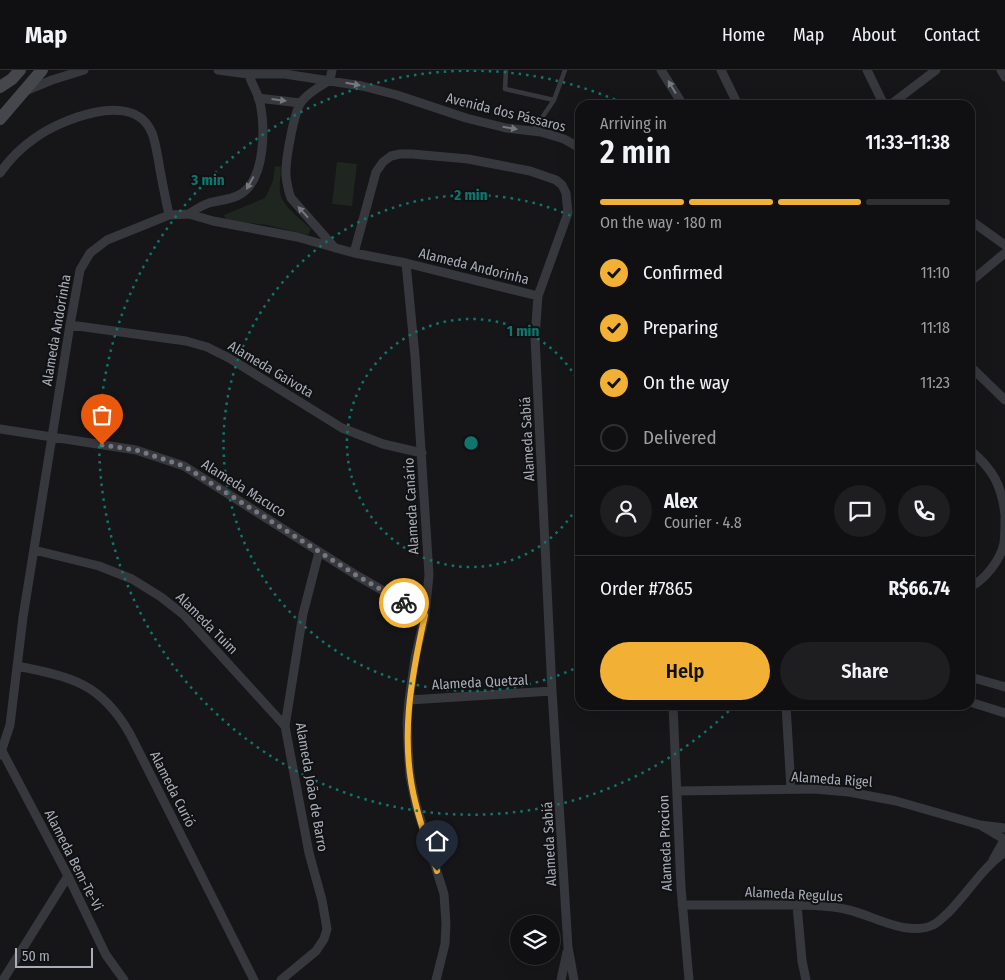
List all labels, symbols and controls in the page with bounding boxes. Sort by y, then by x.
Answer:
text: Map [25,21,67,49]
text: Home [722,24,765,46]
text: Map [793,24,824,46]
text: About [852,24,896,46]
text: Contact [924,24,980,46]
one-way arrow [346,81,362,89]
one-way arrow [668,81,677,94]
street label: Avenida dos Pássaros [444,89,568,136]
one-way arrow [272,96,288,104]
text: Arriving in [600,114,667,133]
one-way arrow [502,124,518,132]
text: 11:33–11:38 [866,131,950,154]
text: 2 min [600,133,671,171]
text: 3 min [190,171,225,189]
one-way arrow [246,176,255,189]
text: 2 min [453,186,488,204]
one-way arrow [298,206,309,219]
text: On the way · 180 m [600,213,722,232]
street label: Alameda Andorinha [417,245,531,288]
icon: check [600,259,628,287]
text: Confirmed [643,261,723,284]
text: 11:10 [920,263,950,282]
street label: Alameda Andorinha [38,273,75,387]
icon: check [600,314,628,342]
text: Preparing [643,316,718,339]
text: 11:18 [921,318,950,337]
text: 1 min [507,322,539,340]
street label: Alameda Gaivota [225,337,317,402]
icon: check [600,369,628,397]
text: On the way [643,371,729,394]
text: 11:23 [920,373,950,392]
pin [81,394,123,445]
street label: Alameda Sabiá [517,396,538,482]
icon: bag [88,401,116,429]
text: Delivered [643,426,717,449]
centre of rings [462,434,480,452]
street label: Alameda Macuco [198,456,289,521]
street label: Alameda Canário [400,457,423,555]
button: person [600,485,652,537]
button: chat [834,485,886,537]
button: phone [898,485,950,537]
text: Alex [664,490,698,513]
text: Courier · 4.8 [664,513,742,532]
text: Order #7865 [600,577,693,600]
text: R$66.74 [889,577,950,600]
courier [379,578,429,628]
street label: Alameda Tuim [172,589,241,658]
icon: bike [390,589,418,617]
button: Help [600,642,770,700]
button: Share [780,642,950,700]
street label: Alameda Quetzal [431,671,529,694]
street label: Alameda João de Barro [292,721,331,853]
street label: Alameda Curió [146,748,199,830]
street label: Alameda Rigel [791,768,873,791]
street label: Alameda Procion [655,795,676,891]
street label: Alameda Sabiá [539,801,560,887]
street label: Alameda Bem-Te-Vi [41,807,106,914]
pin [416,820,458,871]
icon: home [423,827,451,855]
street label: Alameda Regulus [744,883,844,906]
map controls [510,915,560,965]
button: layers [510,915,560,965]
scale bar [15,945,92,968]
text: 50 m [22,948,50,965]

